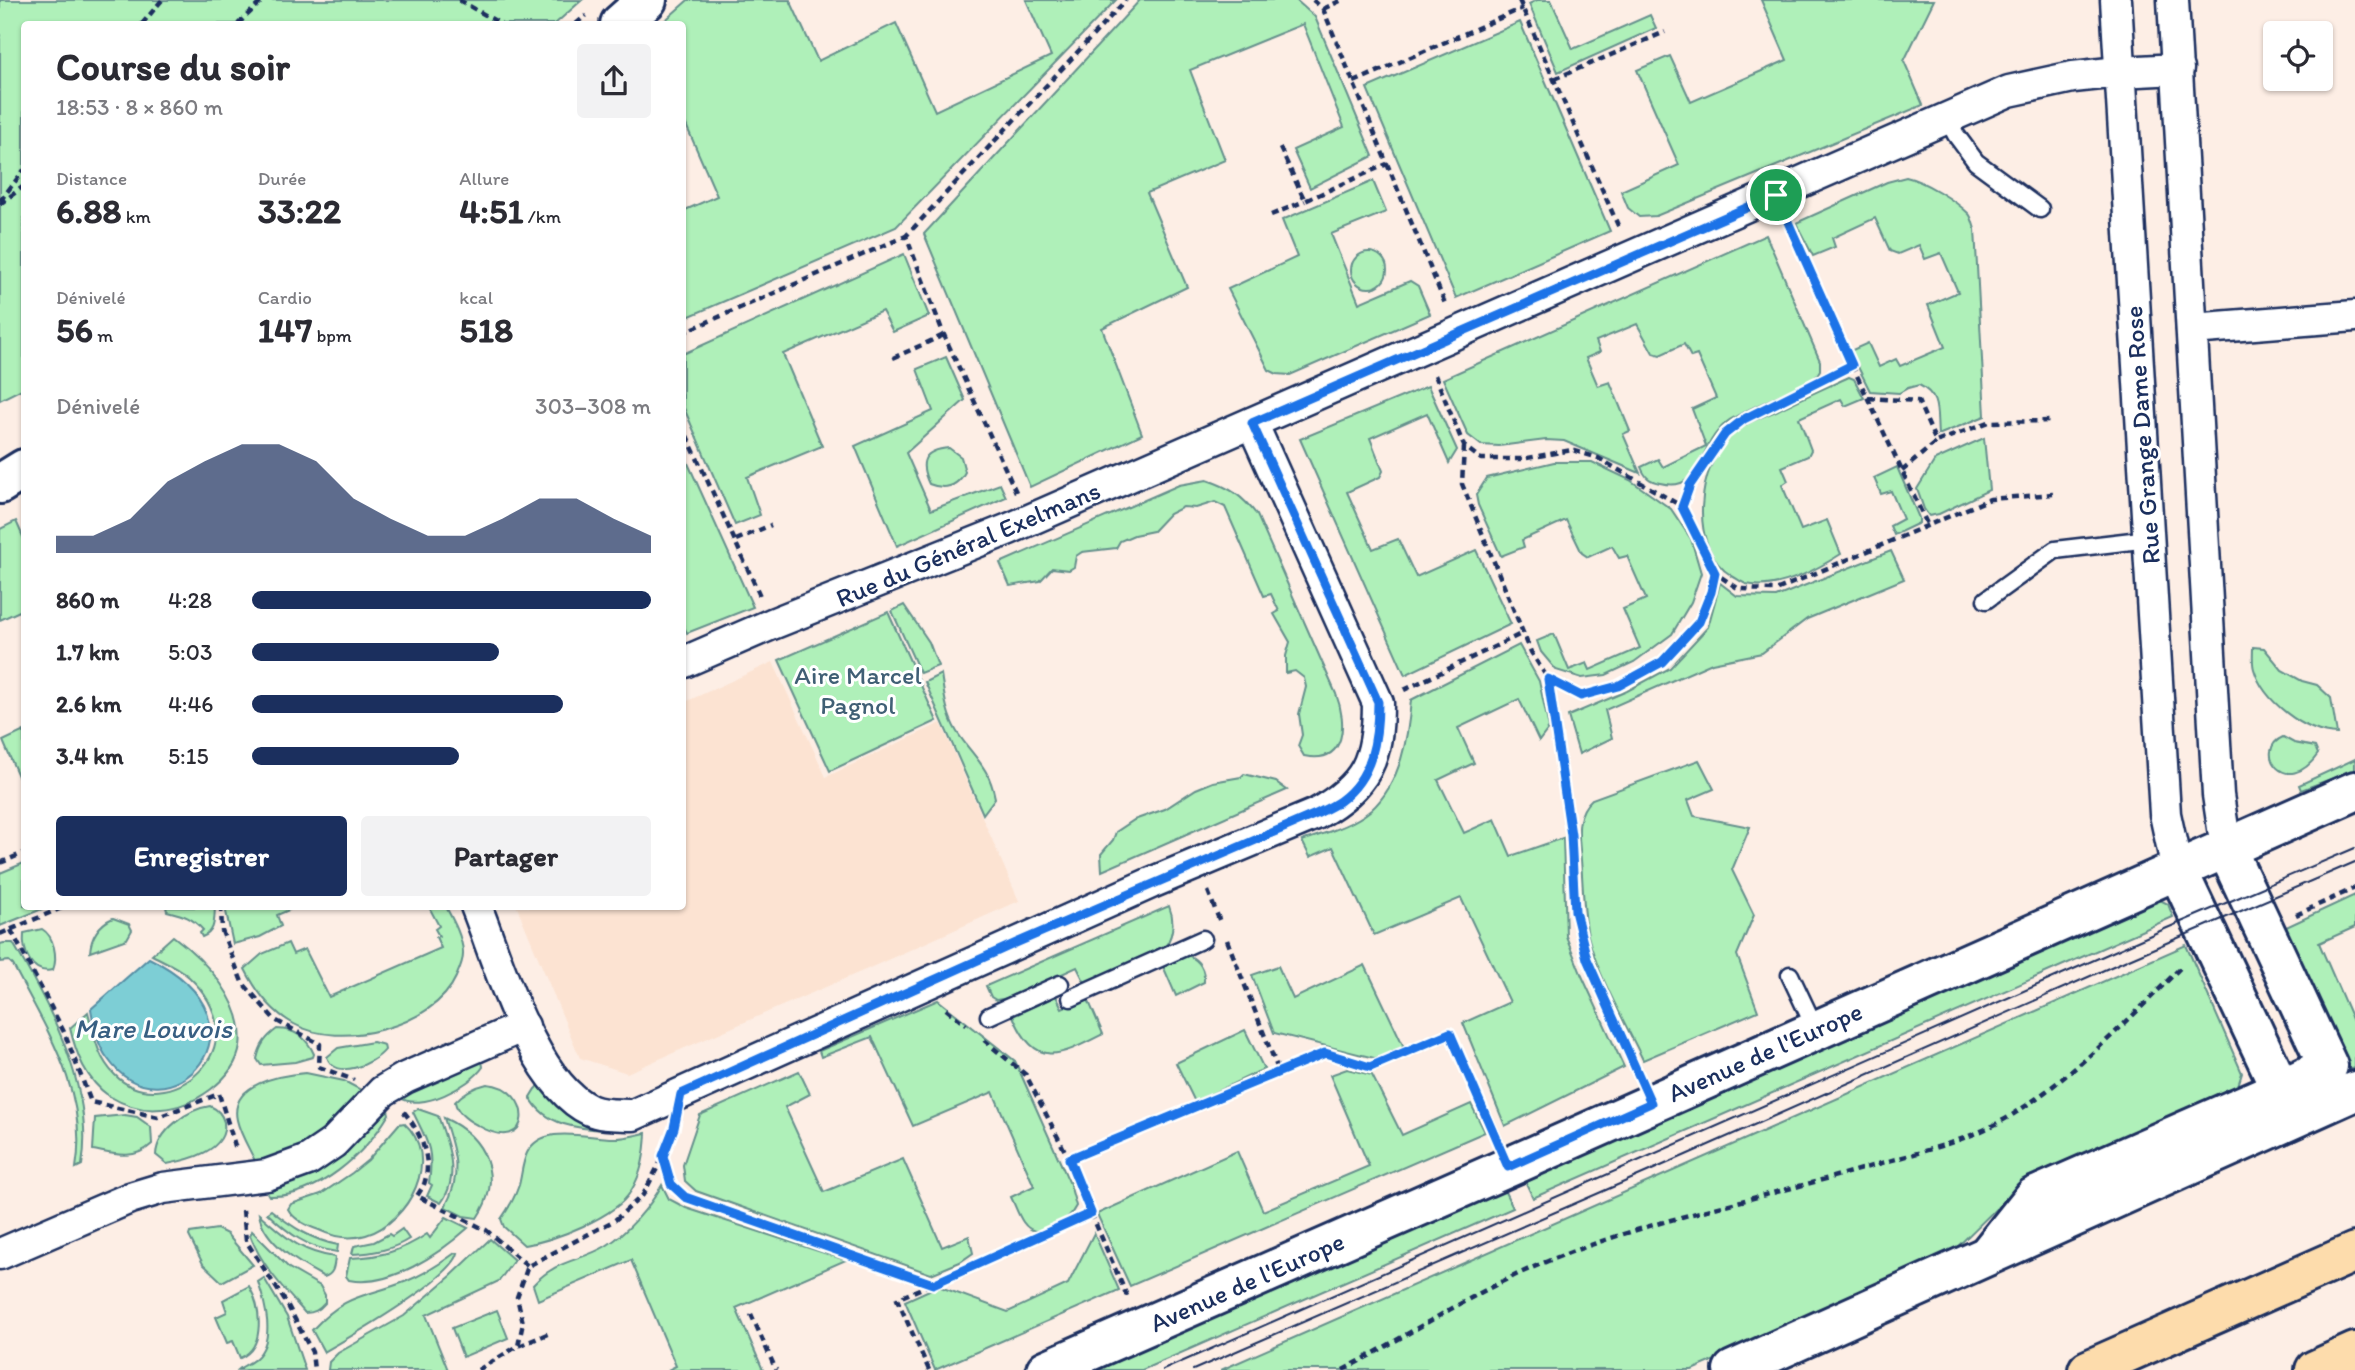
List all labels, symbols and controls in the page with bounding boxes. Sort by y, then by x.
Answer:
map controls [2263,21,2333,91]
button: locate [2263,21,2333,91]
text: Course du soir [56,44,290,90]
button: share [577,44,651,118]
text: 18:53 · 8 × 860 m [56,93,223,121]
pin [1746,165,1806,225]
text: Distance [56,167,127,190]
text: Durée [258,167,306,190]
text: Allure [459,167,509,190]
icon: arrive [1757,176,1795,214]
text: 6.88 [56,190,122,232]
text: 33:22 [258,190,341,232]
text: 4:51 [459,190,524,232]
text: km [122,205,151,228]
text: /km [524,205,561,228]
text: Dénivelé [56,286,126,309]
text: Cardio [258,286,312,309]
text: kcal [459,286,493,309]
street label: Rue Grange Dame Rose [2117,305,2167,565]
text: 56 [56,309,93,351]
text: 147 [258,309,312,351]
text: 518 [459,309,513,351]
text: m [93,324,113,347]
text: bpm [312,324,352,347]
text: Dénivelé [56,392,140,420]
text: 303–308 m [535,392,651,420]
street label: Rue du Général Exelmans [831,474,1105,614]
text: 860 m [56,586,119,614]
text: 4:28 [168,586,212,614]
text: 1.7 km [56,638,119,666]
text: 5:03 [168,638,212,666]
park label: Aire Marcel Pagnol [794,659,922,721]
text: 2.6 km [56,690,122,718]
text: 4:46 [168,690,213,718]
text: 3.4 km [56,742,124,770]
text: 5:15 [168,742,208,770]
button: Enregistrer [56,816,347,896]
button: Partager [361,816,651,896]
street label: Avenue de l'Europe [1663,995,1867,1109]
water label: Mare Louvois [74,1011,233,1045]
street label: Avenue de l'Europe [1145,1225,1349,1339]

